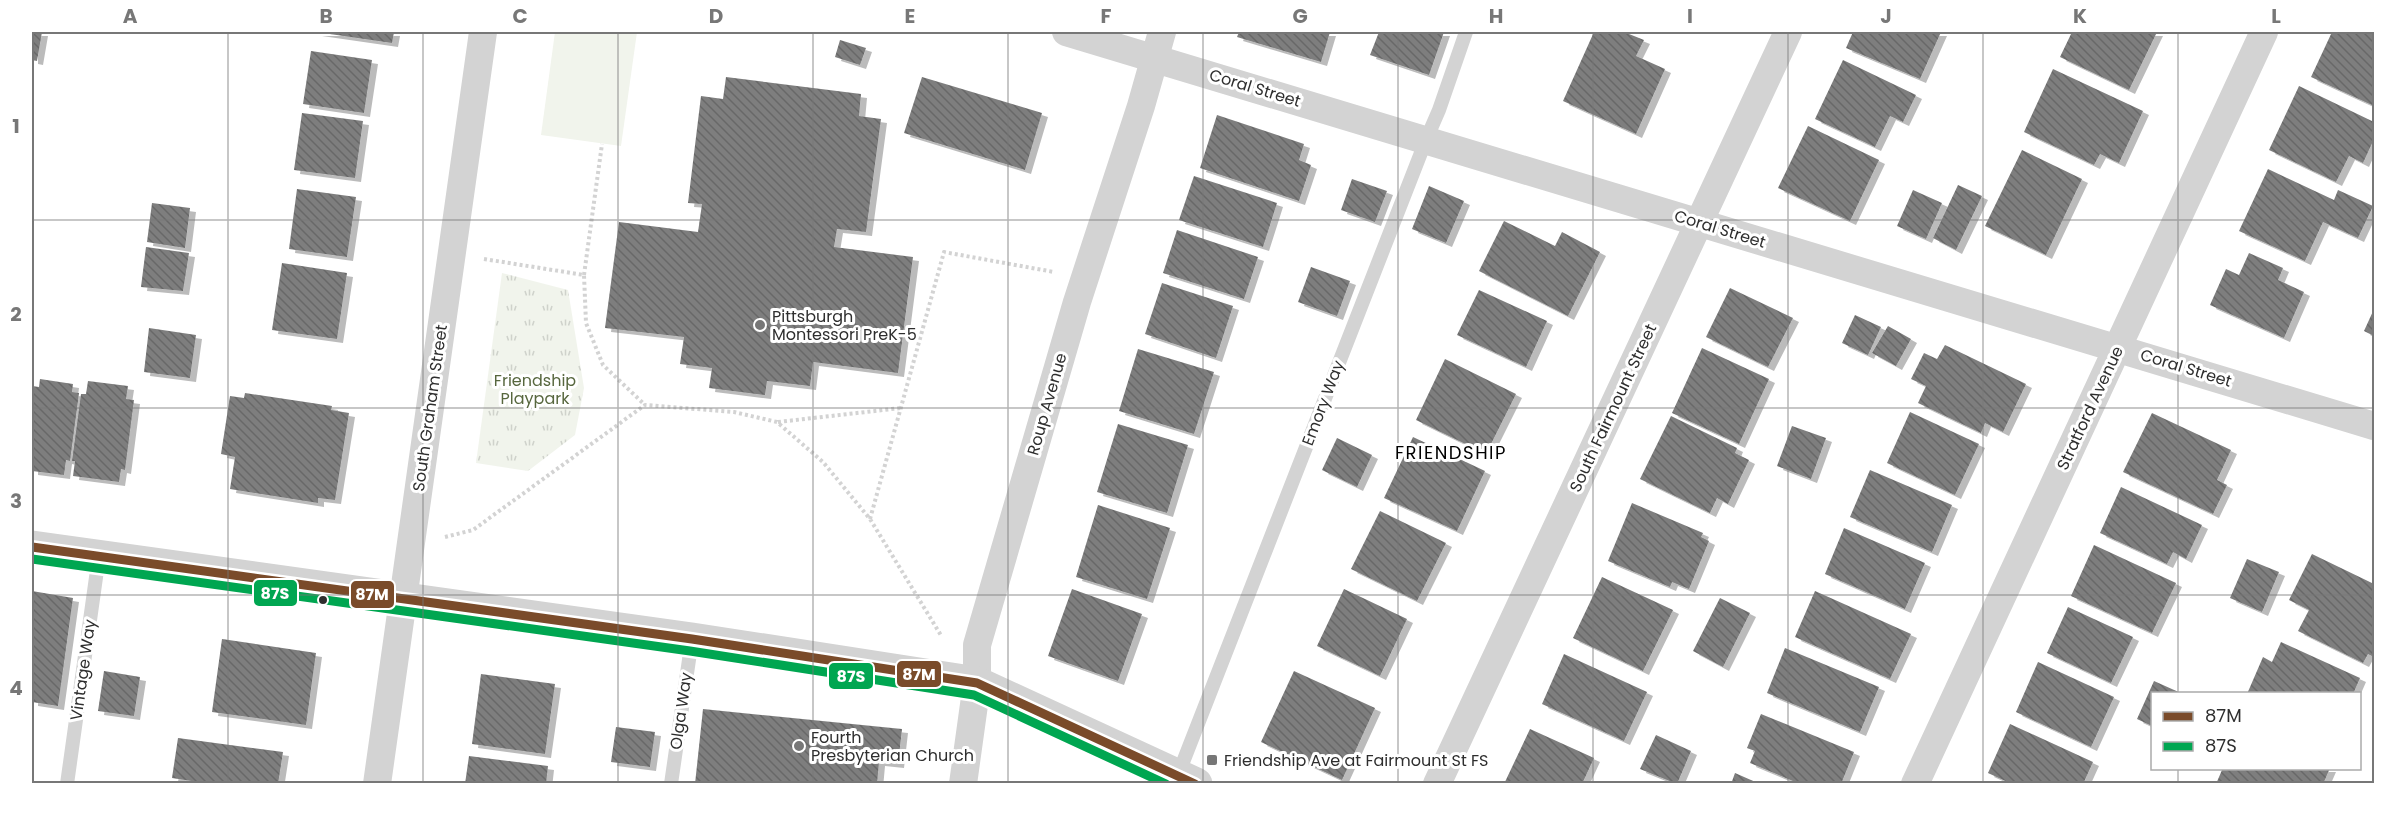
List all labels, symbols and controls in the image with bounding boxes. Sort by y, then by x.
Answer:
text: A [123,2,138,30]
text: B [319,2,333,30]
text: C [512,2,528,30]
text: D [709,2,723,30]
text: E [905,2,915,30]
text: F [1101,2,1112,30]
text: G [1292,2,1308,30]
text: H [1489,2,1503,30]
text: I [1687,2,1693,30]
text: J [1880,2,1892,30]
text: K [2073,2,2087,30]
text: L [2271,2,2281,30]
street label: Coral Street [1206,63,1304,113]
text: 1 [12,112,20,140]
street label: Coral Street [1671,204,1769,254]
text: 2 [10,300,22,328]
place label: Pittsburgh Montessori PreK-5 [772,305,917,346]
marker: Pittsburgh Montessori PreK-5 [753,318,767,332]
street label: South Fairmount Street [1564,320,1662,496]
street label: South Graham Street [407,323,453,493]
street label: Stratford Avenue [2051,342,2129,474]
street label: Coral Street [2137,343,2235,393]
street label: Roup Avenue [1021,350,1073,458]
street label: Emory Way [1296,357,1350,449]
park label: Friendship Playpark [494,369,576,410]
district label: FRIENDSHIP [1395,440,1507,465]
text: 3 [10,487,22,515]
line badge: 87S [253,579,298,607]
line badge: 87M [350,580,395,609]
text: 87S [261,582,290,605]
text: 87M [355,583,389,606]
unlabelled marker [317,594,329,606]
street label: Vintage Way [65,618,101,722]
line badge: 87M [896,660,942,688]
line badge: 87S [828,662,874,690]
text: 87M [902,663,936,686]
text: 87S [837,665,866,688]
street label: Olga Way [664,671,698,751]
text: 4 [9,674,23,702]
legend [2151,692,2361,770]
text: 87M [2205,703,2242,728]
place label: Fourth Presbyterian Church [811,726,974,767]
text: 87S [2205,733,2237,758]
marker: Fourth Presbyterian Church [792,739,806,753]
place label: Friendship Ave at Fairmount St FS [1224,749,1488,772]
marker: Friendship Ave at Fairmount St FS [1205,753,1219,767]

